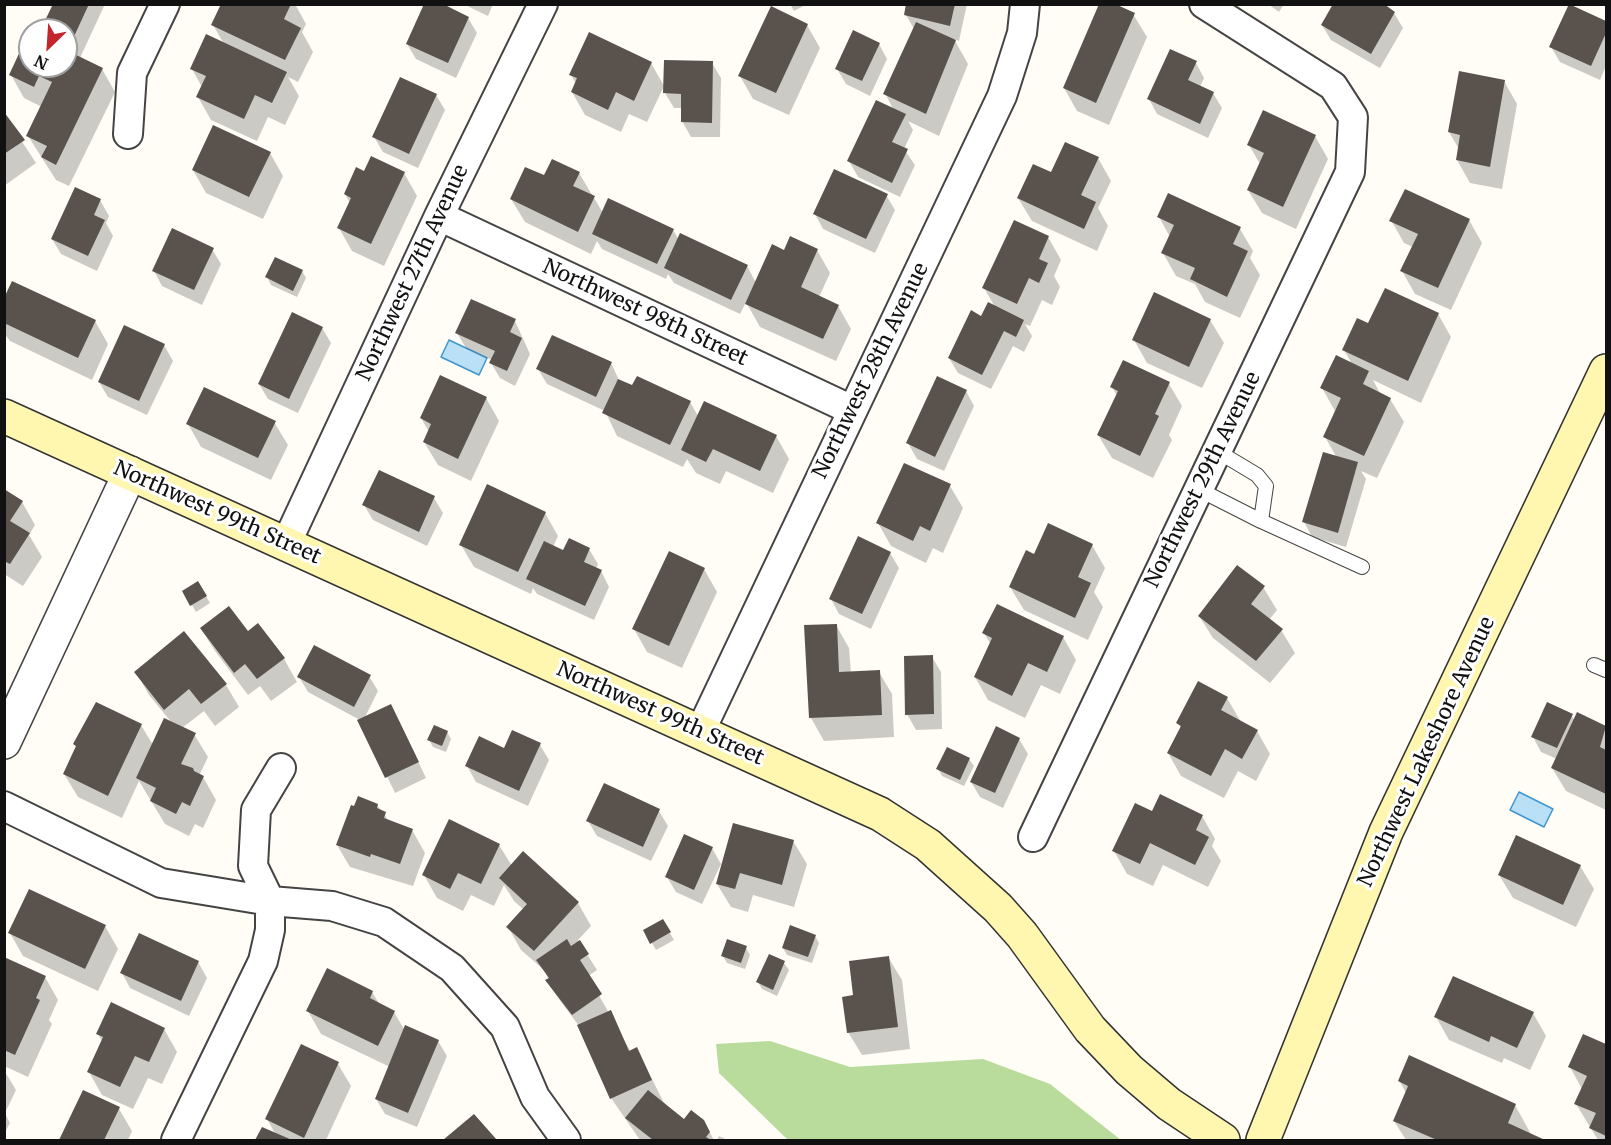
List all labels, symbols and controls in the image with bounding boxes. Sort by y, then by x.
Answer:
north arrow [18,18,78,78]
text: N [31,51,51,74]
street label: Northwest 27th Avenue [352,161,474,385]
street label: Northwest 98th Street [538,254,752,372]
street label: Northwest 28th Avenue [808,259,934,483]
street label: Northwest 29th Avenue [1140,368,1266,592]
street label: Northwest 99th Street [110,456,324,570]
street label: Northwest Lakeshore Avenue [1353,613,1501,891]
street label: Northwest 99th Street [553,657,767,771]

